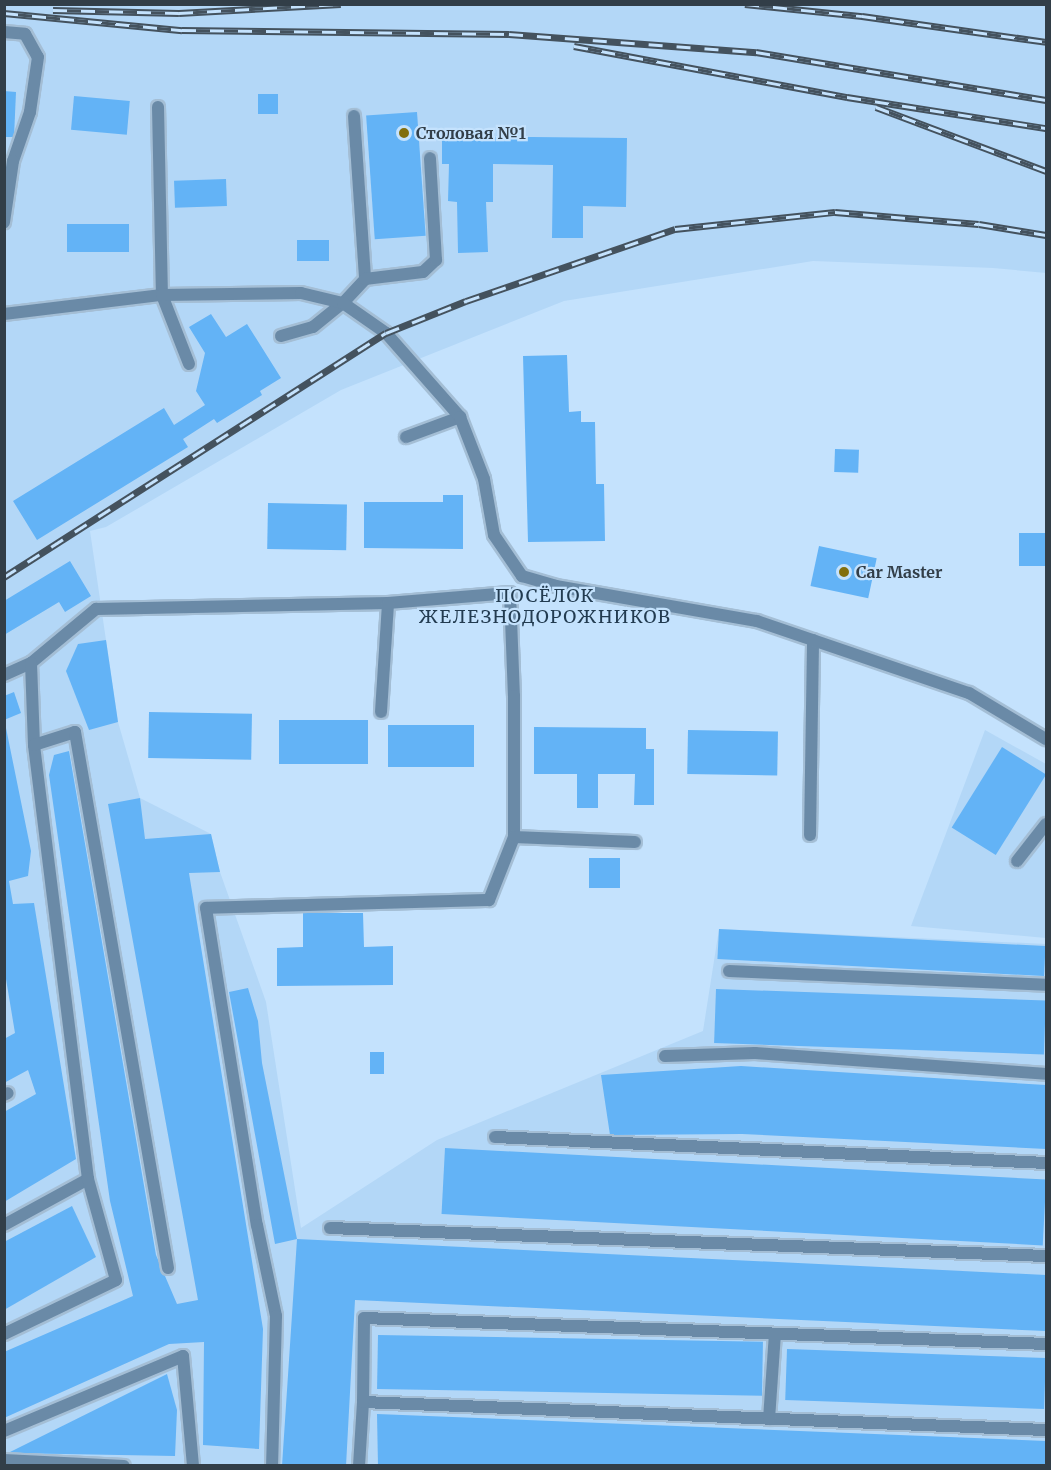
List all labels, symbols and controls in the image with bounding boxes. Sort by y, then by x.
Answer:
place label: Столовая №1 [416,123,526,143]
marker: Столовая №1 [397,126,411,140]
place label: Car Master [856,562,942,582]
marker: Car Master [837,565,851,579]
district label: ПОСЁЛОК ЖЕЛЕЗНОДОРОЖНИКОВ [419,586,671,628]

